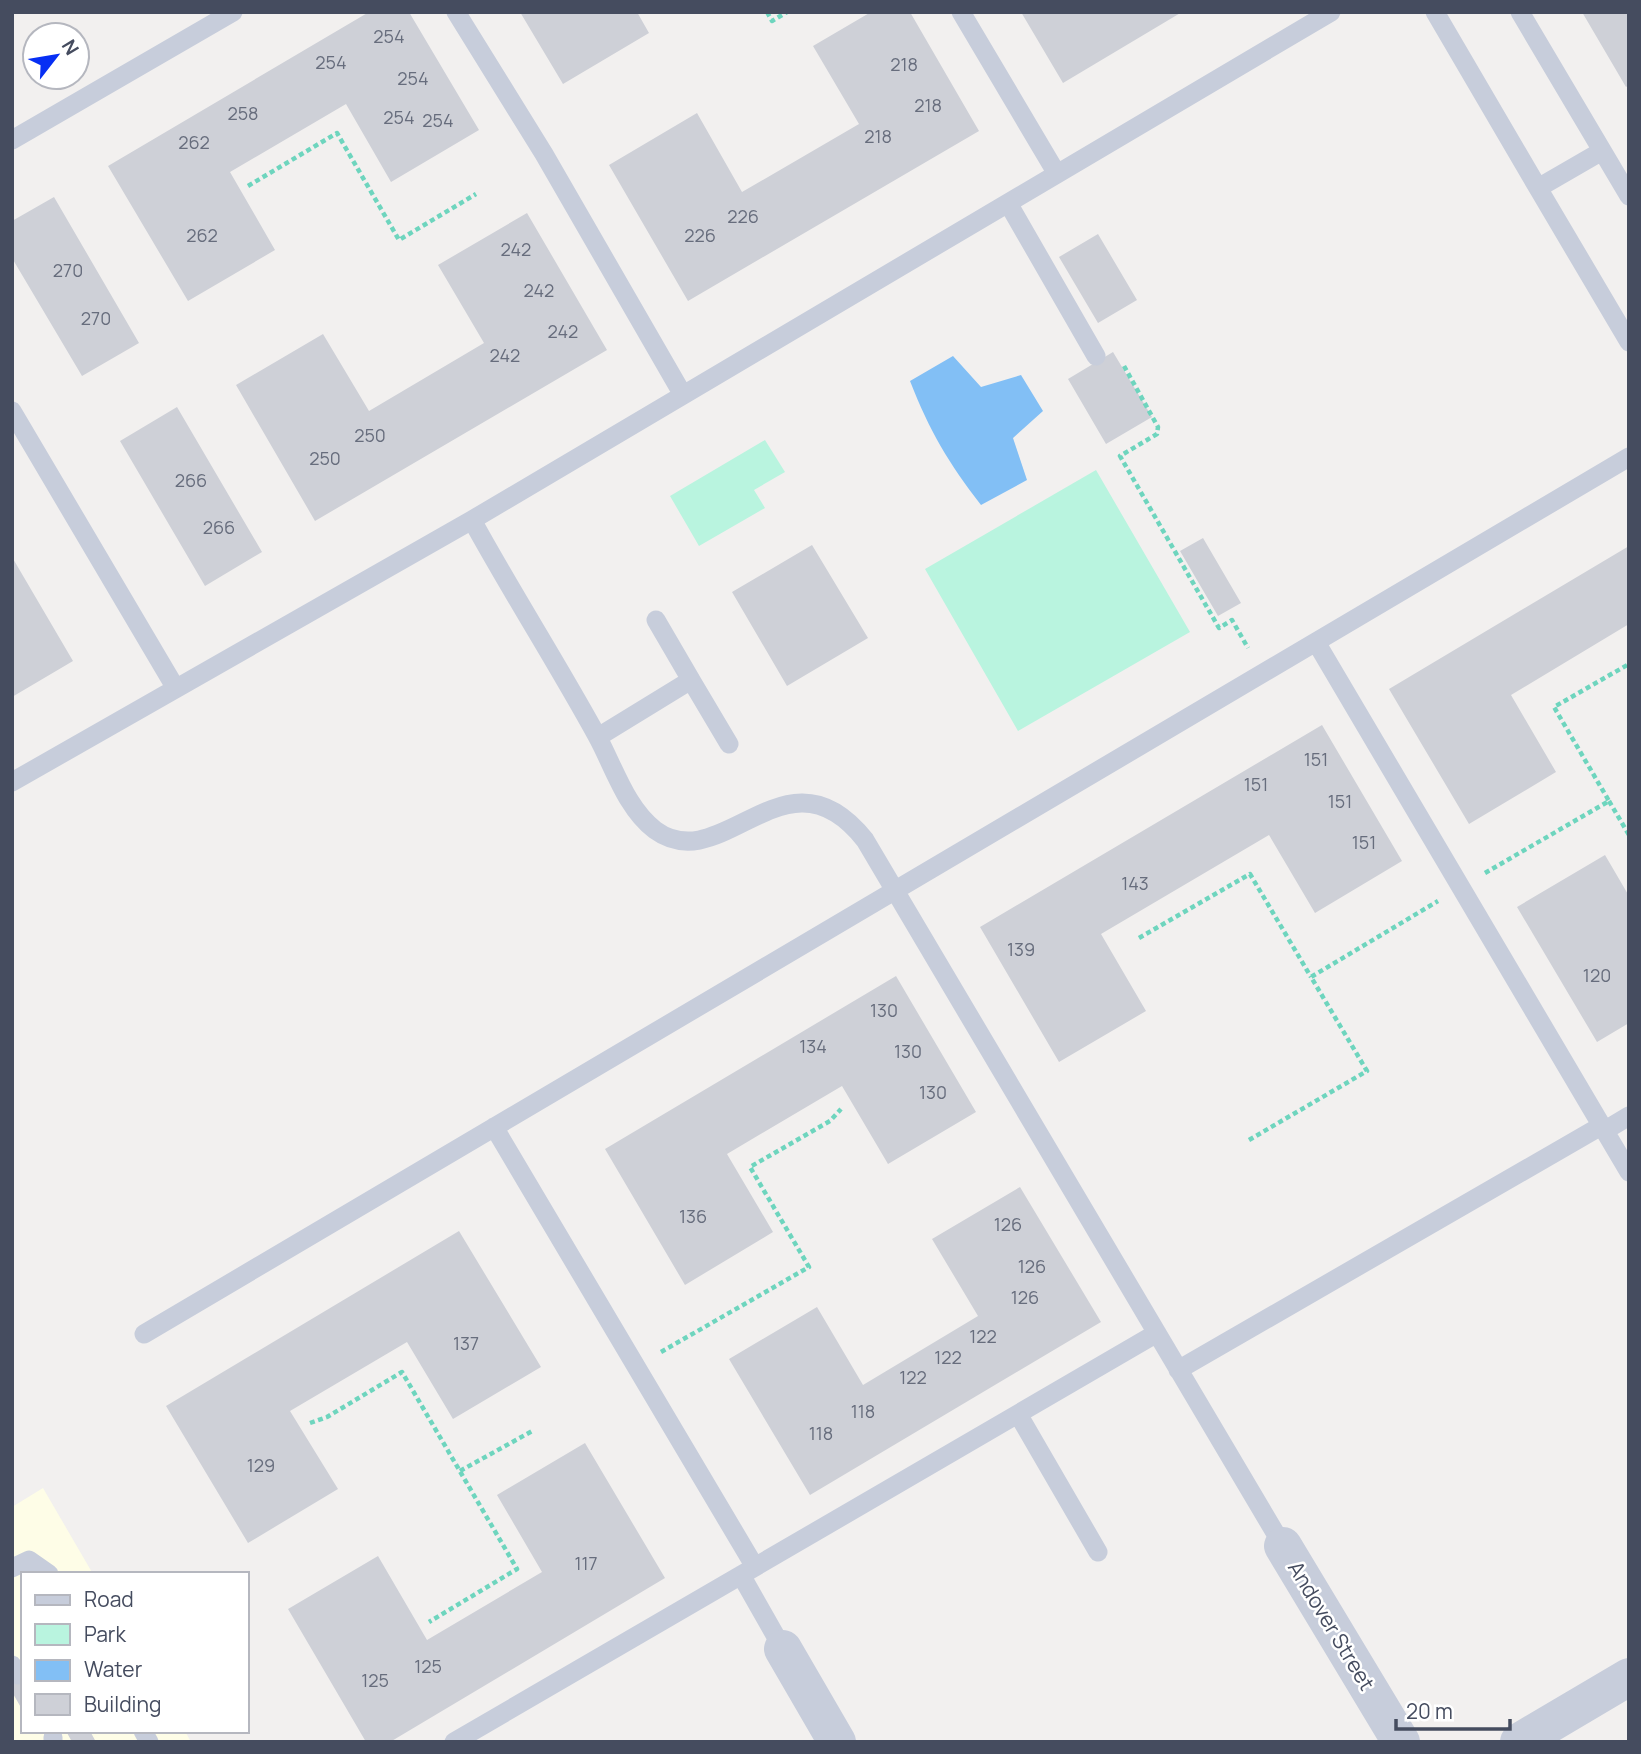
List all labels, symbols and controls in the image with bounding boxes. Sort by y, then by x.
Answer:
north arrow [21,21,91,91]
house number: 254 [373,24,405,48]
text: N [56,35,85,60]
house number: 254 [315,50,347,74]
house number: 218 [890,52,918,76]
house number: 254 [397,66,429,90]
house number: 218 [914,93,942,117]
house number: 258 [227,101,259,125]
house number: 254 [383,105,415,129]
house number: 254 [422,108,454,132]
house number: 218 [864,124,892,148]
house number: 262 [178,130,210,154]
house number: 226 [727,204,759,228]
house number: 262 [186,223,218,247]
house number: 226 [684,223,716,247]
house number: 242 [501,237,531,261]
house number: 270 [53,258,83,282]
house number: 242 [524,278,554,302]
house number: 270 [81,306,111,330]
house number: 242 [548,319,578,343]
house number: 242 [490,343,520,367]
house number: 250 [354,423,386,447]
house number: 250 [309,446,341,470]
house number: 266 [175,468,207,492]
house number: 266 [203,515,235,539]
house number: 151 [1304,747,1328,771]
house number: 151 [1244,772,1268,796]
house number: 151 [1328,789,1352,813]
house number: 151 [1352,830,1376,854]
house number: 143 [1121,871,1149,895]
house number: 139 [1007,937,1035,961]
house number: 120 [1583,963,1611,987]
house number: 130 [870,998,898,1022]
house number: 134 [799,1034,827,1058]
house number: 130 [894,1039,922,1063]
house number: 130 [919,1080,947,1104]
house number: 136 [679,1204,707,1228]
house number: 126 [994,1212,1022,1236]
house number: 126 [1018,1254,1046,1278]
house number: 126 [1011,1285,1039,1309]
house number: 122 [969,1324,997,1348]
house number: 137 [453,1331,479,1355]
house number: 122 [934,1345,962,1369]
house number: 122 [899,1365,927,1389]
house number: 118 [851,1399,875,1423]
house number: 118 [809,1421,833,1445]
house number: 129 [247,1453,275,1477]
house number: 117 [574,1551,598,1575]
street label: Andover Street [1282,1556,1381,1695]
legend [21,1572,248,1733]
text: Road [84,1585,134,1613]
text: Park [84,1620,126,1648]
house number: 125 [414,1654,442,1678]
text: Water [84,1655,143,1683]
house number: 125 [361,1668,389,1692]
scale bar [1396,1688,1510,1732]
text: Building [84,1690,161,1718]
text: 20 m [1406,1697,1453,1725]

